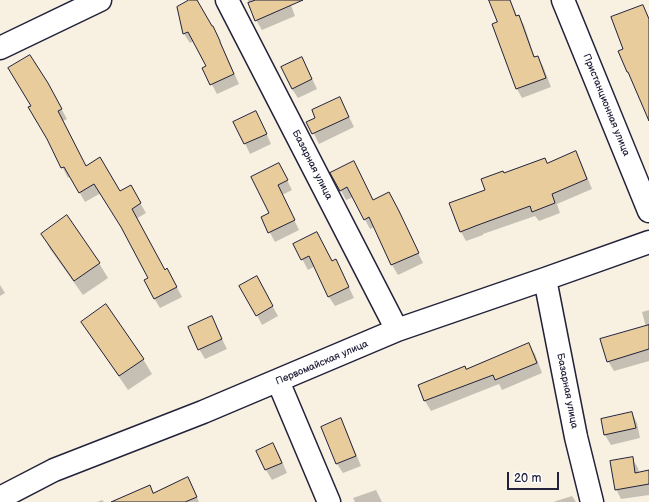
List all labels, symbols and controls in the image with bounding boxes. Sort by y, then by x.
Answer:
street label: Пристанционная улица [580,52,632,158]
street label: Базарная улица [289,128,335,202]
street label: Первомайская улица [274,338,370,388]
street label: Базарная улица [554,352,580,430]
scale bar [509,464,561,490]
text: 20 m [514,471,541,486]

